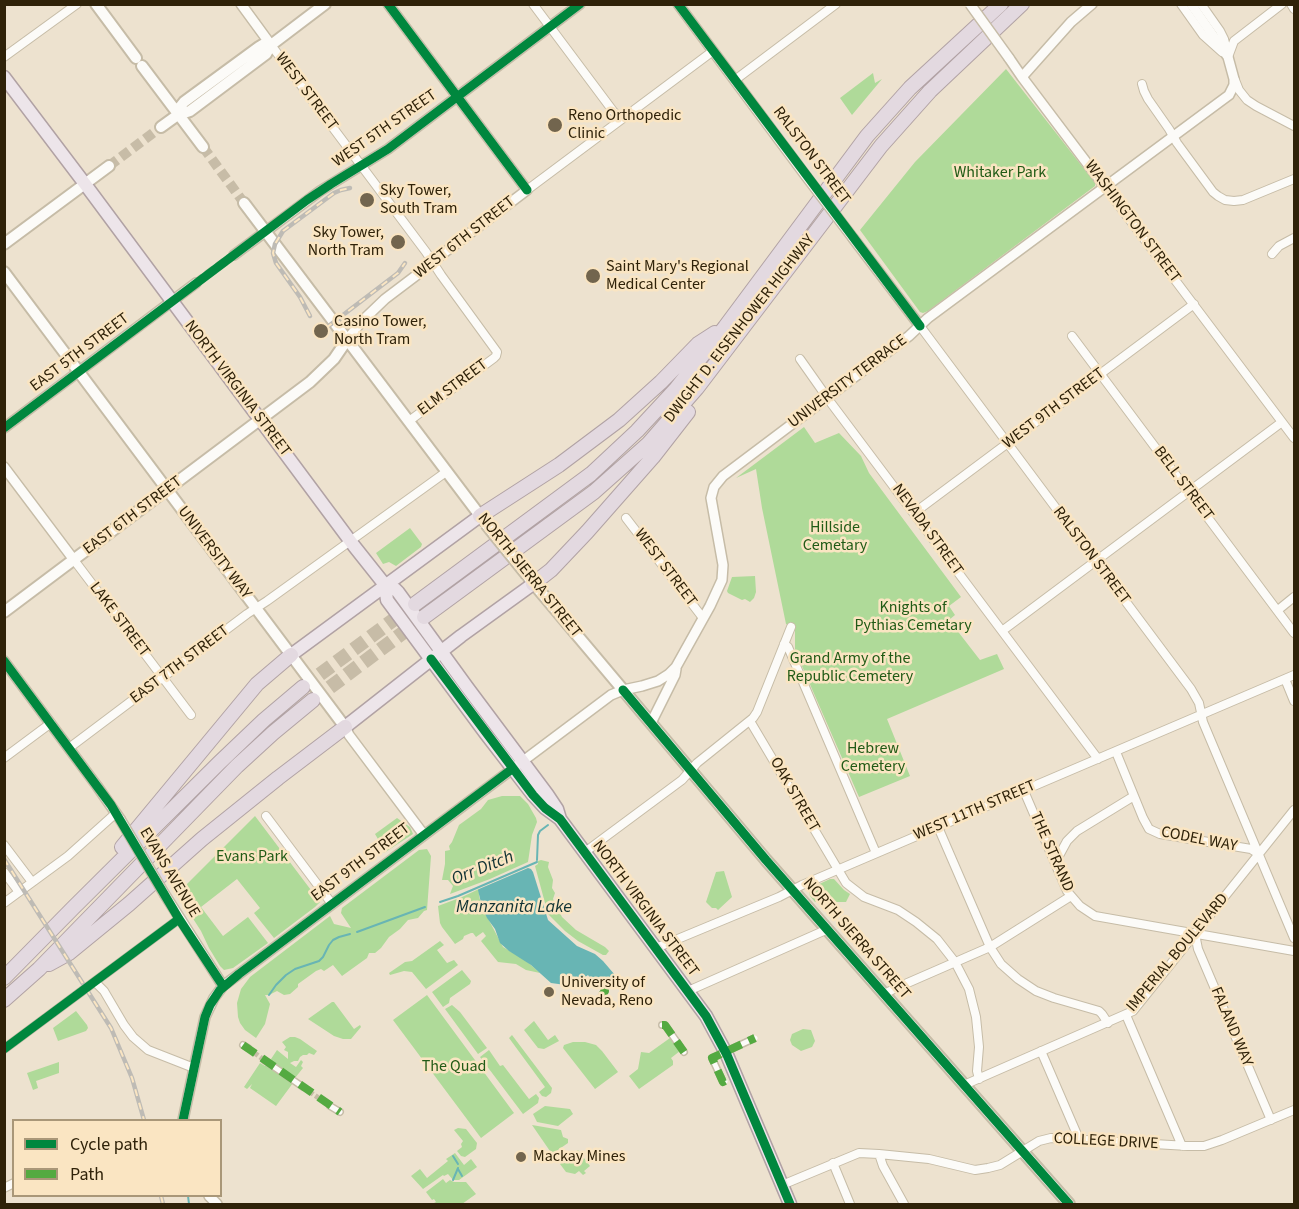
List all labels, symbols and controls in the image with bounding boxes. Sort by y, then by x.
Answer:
street label: WEST STREET [271,49,341,135]
street label: WEST 5TH STREET [329,86,441,172]
street label: RALSTON STREET [768,103,854,209]
place label: Reno Orthopedic Clinic [568,106,681,144]
marker: Reno Orthopedic Clinic [546,116,564,134]
street label: WASHINGTON STREET [1080,157,1184,287]
park label: Whitaker Park [954,163,1046,183]
place label: Sky Tower, South Tram [380,181,458,219]
marker: Sky Tower, South Tram [358,191,376,209]
street label: WEST 6TH STREET [411,193,519,283]
place label: Sky Tower, North Tram [308,223,384,261]
street label: DWIGHT D. EISENHOWER HIGHWAY [661,231,819,427]
marker: Sky Tower, North Tram [389,233,407,251]
place label: Saint Mary's Regional Medical Center [606,257,749,295]
marker: Saint Mary's Regional Medical Center [584,267,602,285]
street label: EAST 5TH STREET [27,310,133,396]
place label: Casino Tower, North Tram [334,312,427,350]
street label: NORTH VIRGINIA STREET [180,317,294,461]
marker: Casino Tower, North Tram [312,322,330,340]
street label: UNIVERSITY TERRACE [785,331,911,433]
street label: ELM STREET [414,356,492,420]
street label: WEST 9TH STREET [999,364,1109,454]
street label: BELL STREET [1149,443,1217,525]
street label: EAST 6TH STREET [80,473,186,559]
street label: NEVADA STREET [887,481,967,579]
street label: UNIVERSITY WAY [173,503,255,603]
street label: RALSTON STREET [1048,503,1134,609]
street label: NORTH SIERRA STREET [473,510,585,642]
park label: Hillside Cemetary [803,518,867,556]
street label: WEST STREET [630,525,700,611]
street label: LAKE STREET [85,579,153,661]
park label: Knights of Pythias Cemetary [854,598,972,636]
street label: EAST 7TH STREET [127,622,233,708]
park label: Grand Army of the Republic Cemetery [787,649,913,687]
park label: Hebrew Cemetery [841,739,905,777]
street label: OAK STREET [765,754,823,836]
street label: WEST 11TH STREET [911,777,1039,845]
street label: THE STRAND [1025,809,1077,895]
street label: EAST 9TH STREET [308,820,414,906]
street label: CODEL WAY [1159,823,1239,857]
street label: EVANS AVENUE [135,825,203,921]
street label: NORTH VIRGINIA STREET [588,837,702,981]
park label: Evans Park [216,847,288,867]
water label: Orr Ditch [449,847,517,891]
street label: NORTH SIERRA STREET [798,874,914,1004]
street label: IMPERIAL BOULEVARD [1123,890,1233,1016]
water label: Manzanita Lake [456,897,572,919]
place label: University of Nevada, Reno [561,973,653,1011]
street label: FALAND WAY [1206,984,1256,1070]
marker: University of Nevada, Reno [542,985,556,999]
park label: The Quad [422,1057,486,1077]
legend [12,1119,222,1197]
street label: COLLEGE DRIVE [1053,1130,1159,1154]
text: Cycle path [70,1132,148,1157]
place label: Mackay Mines [533,1147,625,1167]
marker: Mackay Mines [514,1150,528,1164]
text: Path [70,1162,104,1187]

